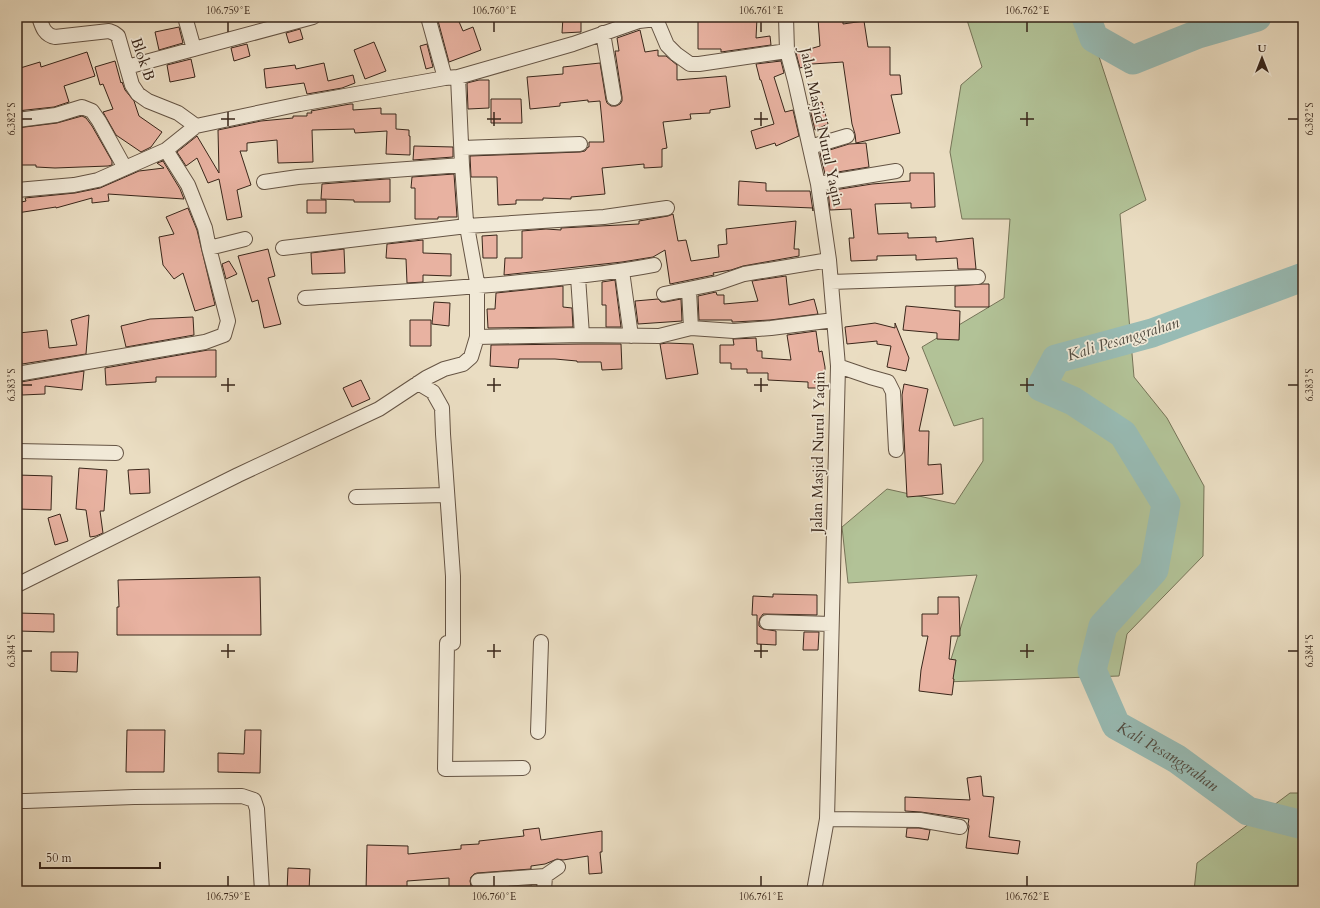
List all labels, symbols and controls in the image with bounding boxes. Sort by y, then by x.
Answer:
text: 106.759°E [206,4,250,18]
text: 106.760°E [472,4,516,18]
text: 106.761°E [739,4,783,18]
text: 106.762°E [1005,4,1049,18]
street label: Blok B [126,35,160,83]
north arrow [1242,38,1282,78]
text: U [1258,41,1267,56]
street label: Jalan Masjid Nurul Yaqin [795,44,849,209]
text: 6.382°S [5,102,19,136]
text: 6.382°S [1303,102,1317,136]
water label: Kali Pesanggrahan [1064,311,1182,367]
text: 6.383°S [5,368,19,402]
text: 6.383°S [1303,368,1317,402]
street label: Jalan Masjid Nurul Yaqin [807,371,829,535]
text: 6.384°S [5,634,19,668]
text: 6.384°S [1303,634,1317,668]
water label: Kali Pesanggrahan [1113,717,1223,797]
scale bar [40,844,160,870]
text: 50 m [46,850,73,866]
text: 106.759°E [206,890,250,904]
text: 106.760°E [472,890,516,904]
text: 106.761°E [739,890,783,904]
text: 106.762°E [1005,890,1049,904]

